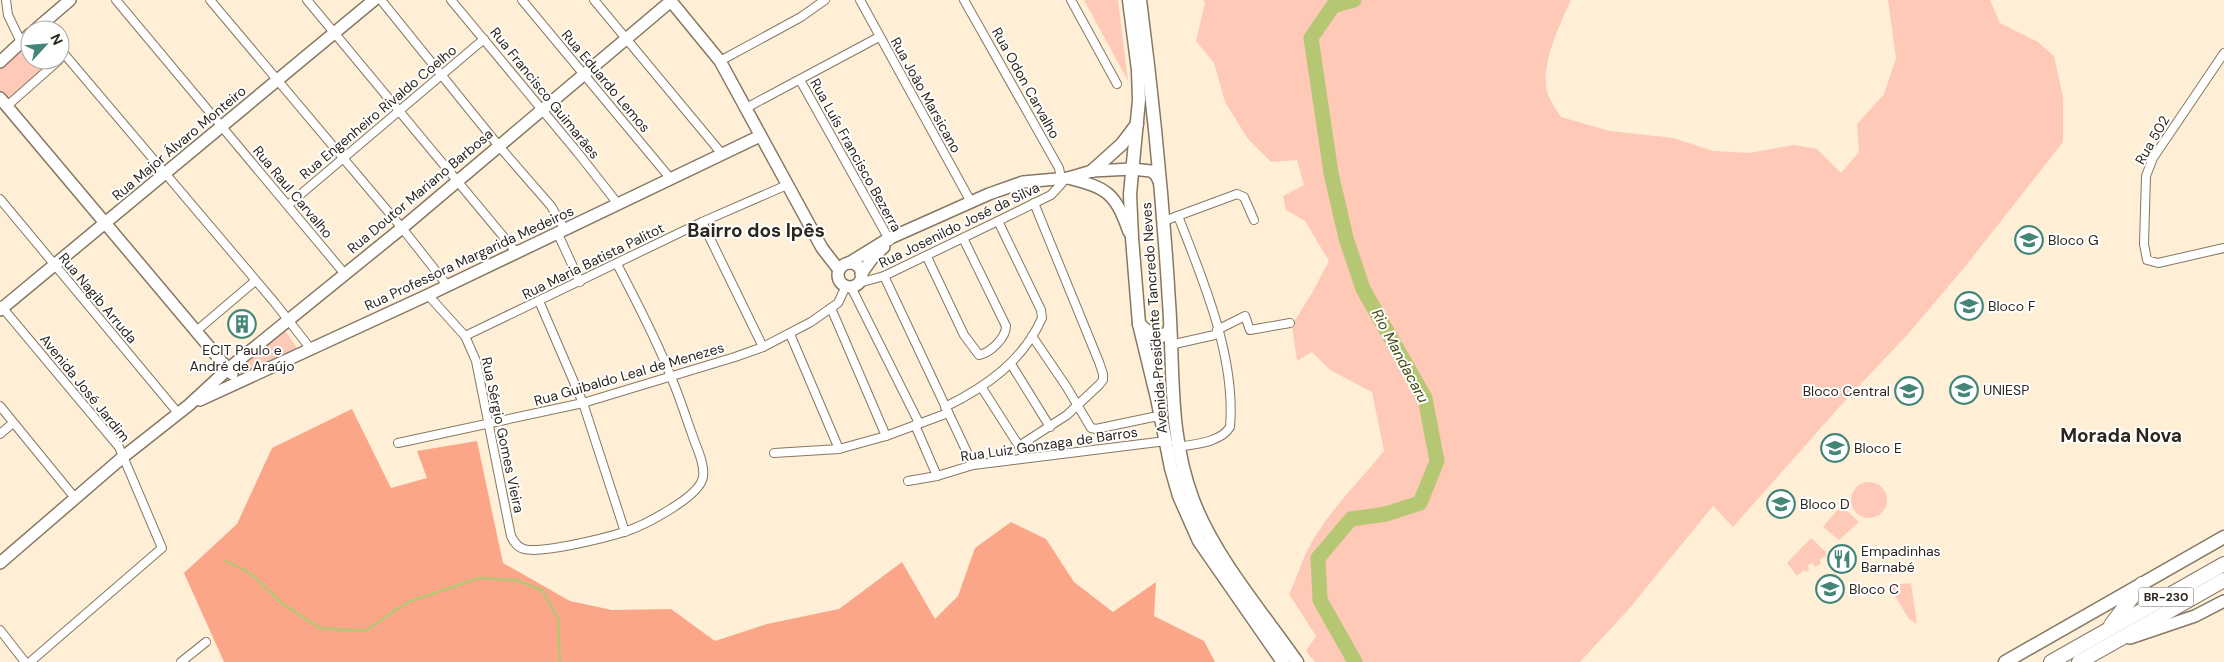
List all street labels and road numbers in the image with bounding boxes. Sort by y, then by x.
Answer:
street label: Rua Francisco Guimarães [486,23,604,163]
street label: Rua Odon Carvalho [988,24,1064,142]
street label: Rua Eduardo Lemos [558,26,654,136]
street label: Rua João Marsicano [887,34,965,156]
street label: Rua Engenheiro Rivaldo Coelho [296,41,460,183]
street label: Rua Luís Francisco Bezerra [806,75,906,235]
street label: Rua Major Álvaro Monteiro [108,82,250,204]
street label: Rua 502 [2131,112,2173,168]
street label: Rua Doutor Mariano Barbosa [343,125,497,257]
street label: Rua Raul Carvalho [249,142,337,242]
street label: Rua Josenildo José da Silva [876,178,1042,272]
street label: Rua Professora Margarida Medeiros [361,201,577,315]
street label: Avenida Presidente Tancredo Neves [1137,202,1171,434]
street label: Rua Maria Batista Palitot [519,219,667,303]
street label: Rua Nagib Arruda [55,249,141,347]
street label: Avenida José Jardim [36,331,134,445]
street label: Rua Guibaldo Leal de Menezes [532,338,726,410]
street label: Rua Sérgio Gomes Vieira [478,355,528,515]
street label: Rua Luiz Gonzaga de Barros [959,423,1139,465]
road number: BR-230 [2138,588,2194,606]

